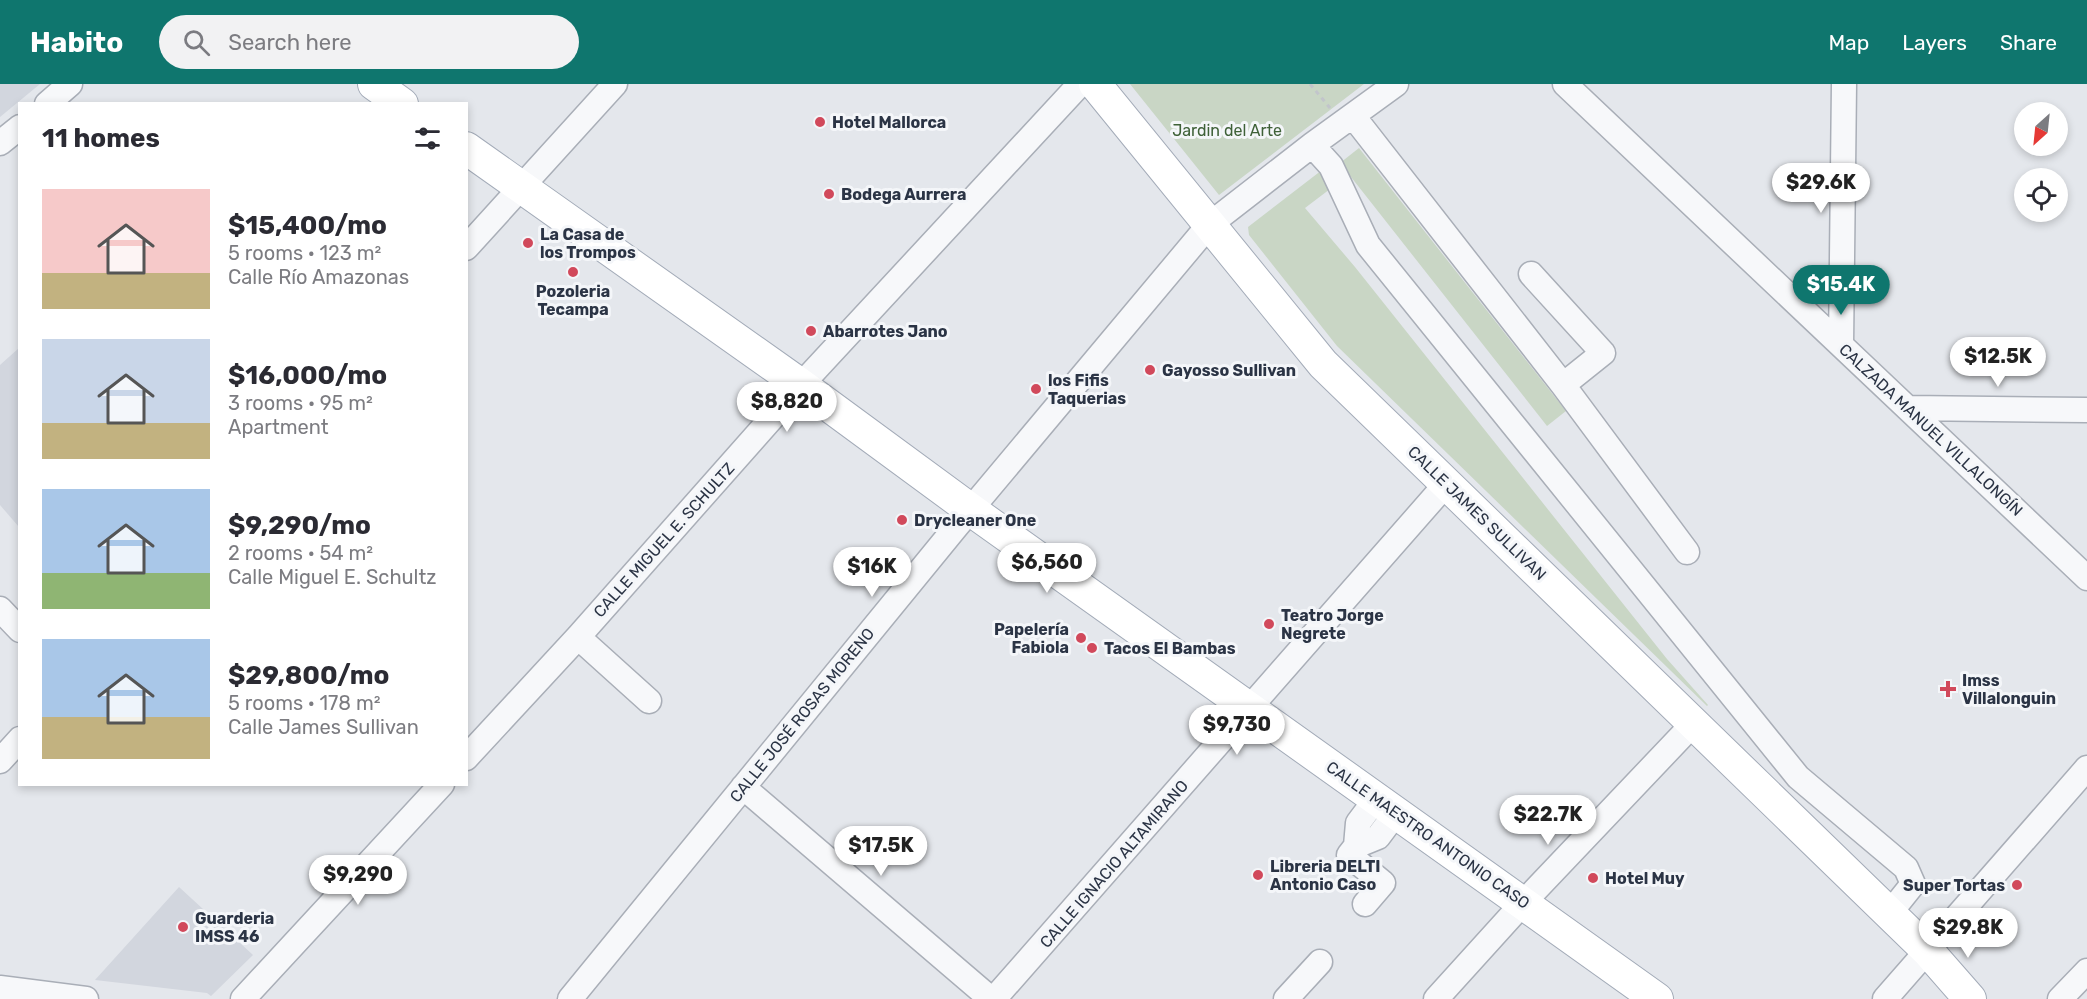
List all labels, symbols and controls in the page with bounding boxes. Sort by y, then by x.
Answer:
search box [159,15,579,69]
text: Habito [30,26,123,59]
icon: search [180,26,213,59]
text: Search here [228,29,352,56]
text: Map [1828,30,1869,55]
text: Layers [1902,30,1967,55]
text: Share [2000,30,2057,55]
north arrow [2014,102,2068,156]
map controls [2014,102,2068,222]
place label: Hotel Mallorca [832,113,946,132]
marker: Hotel Mallorca [813,115,827,129]
park label: Jardin del Arte [1172,121,1282,140]
icon: filters [411,122,444,155]
text: 11 homes [42,123,160,154]
pin: $29.6K [1772,163,1870,214]
button: locate [2014,168,2068,222]
text: $29.6K [1786,170,1856,194]
place label: Bodega Aurrera [841,185,966,204]
marker: Bodega Aurrera [822,187,836,201]
text: $15,400/mo [228,210,387,241]
icon: home [90,213,162,285]
place label: La Casa de los Trompos [540,225,636,262]
marker: La Casa de los Trompos [521,236,535,250]
text: 5 rooms · 123 m² [228,241,381,265]
text: Calle Río Amazonas [228,265,409,289]
marker: Pozoleria Tecampa [566,265,580,279]
pin: $15.4K [1792,265,1890,316]
text: $15.4K [1807,272,1875,296]
place label: Pozoleria Tecampa [536,282,610,319]
place label: Abarrotes Jano [823,322,948,341]
marker: Abarrotes Jano [804,324,818,338]
pin: $12.5K [1949,337,2047,388]
street label: CALZADA MANUEL VILLALONGÍN [1835,340,2027,520]
text: $12.5K [1964,344,2032,368]
text: $16,000/mo [228,360,387,391]
place label: Gayosso Sullivan [1162,361,1296,380]
icon: home [90,363,162,435]
marker: Gayosso Sullivan [1143,363,1157,377]
place label: los Fifis Taquerias [1048,371,1126,408]
pin: $8,820 [738,382,836,433]
marker: los Fifis Taquerias [1029,382,1043,396]
text: $8,820 [751,389,823,413]
text: 3 rooms · 95 m² [228,391,373,415]
text: Apartment [228,415,329,439]
street label: CALLE JAMES SULLIVAN [1404,442,1550,584]
street label: CALLE MIGUEL E. SCHULTZ [590,459,738,621]
text: $9,290/mo [228,510,371,541]
place label: Drycleaner One [914,511,1036,530]
icon: home [90,513,162,585]
marker: Drycleaner One [895,513,909,527]
text: 2 rooms · 54 m² [228,541,373,565]
pin: $6,560 [998,543,1096,594]
pin: $16K [836,547,908,598]
text: $6,560 [1011,550,1083,574]
text: $16K [847,554,897,578]
text: Calle Miguel E. Schultz [228,565,436,589]
place label: Teatro Jorge Negrete [1281,606,1384,643]
marker: Teatro Jorge Negrete [1262,617,1276,631]
place label: Papelería Fabiola [994,620,1069,657]
street label: CALLE JOSÉ ROSAS MORENO [726,624,878,806]
marker: Papelería Fabiola [1074,631,1088,645]
place label: Tacos El Bambas [1104,639,1236,658]
marker: Tacos El Bambas [1085,641,1099,655]
text: $29,800/mo [228,660,390,691]
icon: home [90,663,162,735]
place label: Imss Villalonguin [1962,671,2056,708]
marker: Imss Villalonguin [1939,680,1957,698]
text: 5 rooms · 178 m² [228,691,381,715]
pin: $9,730 [1188,705,1286,756]
text: $9,730 [1203,712,1271,736]
text: Calle James Sullivan [228,715,419,739]
street label: CALLE MAESTRO ANTONIO CASO [1323,757,1533,913]
street label: CALLE IGNACIO ALTAMIRANO [1036,776,1192,952]
pin: $22.7K [1499,795,1597,846]
text: $22.7K [1513,802,1583,826]
pin: $17.5K [832,826,930,877]
text: $17.5K [848,833,914,857]
pin: $9,290 [309,855,407,906]
place label: Libreria DELTI Antonio Caso [1270,857,1380,894]
text: $9,290 [323,862,393,886]
marker: Libreria DELTI Antonio Caso [1251,868,1265,882]
place label: Hotel Muy [1605,869,1685,888]
marker: Hotel Muy [1586,871,1600,885]
place label: Super Tortas [1903,876,2005,895]
marker: Super Tortas [2010,878,2024,892]
pin: $29.8K [1919,908,2017,959]
place label: Guarderia IMSS 46 [195,909,274,946]
text: $29.8K [1933,915,2003,939]
marker: Guarderia IMSS 46 [176,920,190,934]

